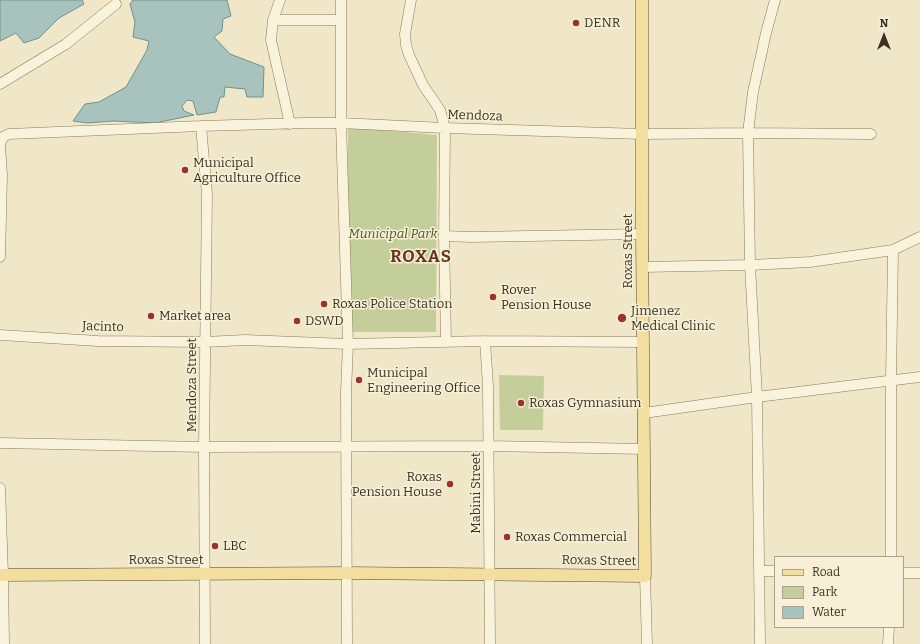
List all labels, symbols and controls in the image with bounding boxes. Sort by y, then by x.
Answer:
place label: DENR [584,15,620,31]
north arrow [864,16,904,56]
text: N [880,17,888,30]
marker: DENR [571,18,581,28]
street label: Mendoza [447,107,503,125]
place label: Municipal Agriculture Office [193,155,301,186]
marker: Municipal Agriculture Office [180,165,190,175]
street label: Roxas Street [620,214,636,288]
park label: Municipal Park [348,226,438,242]
district label: ROXAS [390,247,452,267]
place label: Rover Pension House [501,282,591,313]
marker: Rover Pension House [488,292,498,302]
place label: Roxas Police Station [332,296,452,312]
marker: Roxas Police Station [319,299,329,309]
place label: Jimenez Medical Clinic [631,303,715,334]
place label: Market area [159,308,231,324]
marker: Market area [146,311,156,321]
marker: Jimenez Medical Clinic [616,312,628,324]
place label: DSWD [305,313,344,329]
marker: DSWD [292,316,302,326]
street label: Jacinto [82,318,124,336]
street label: Mendoza Street [184,338,200,432]
place label: Municipal Engineering Office [367,365,480,396]
marker: Municipal Engineering Office [354,375,364,385]
place label: Roxas Gymnasium [529,395,642,411]
marker: Roxas Gymnasium [516,398,526,408]
street label: Mabini Street [468,452,484,534]
place label: Roxas Pension House [352,469,442,500]
marker: Roxas Pension House [445,479,455,489]
place label: Roxas Commercial [515,529,627,545]
marker: Roxas Commercial [502,532,512,542]
place label: LBC [223,538,247,554]
marker: LBC [210,541,220,551]
street label: Roxas Street [129,552,203,568]
street label: Roxas Street [561,553,637,569]
legend [774,556,904,628]
text: Road [812,565,840,579]
text: Park [812,585,837,599]
text: Water [812,605,846,619]

